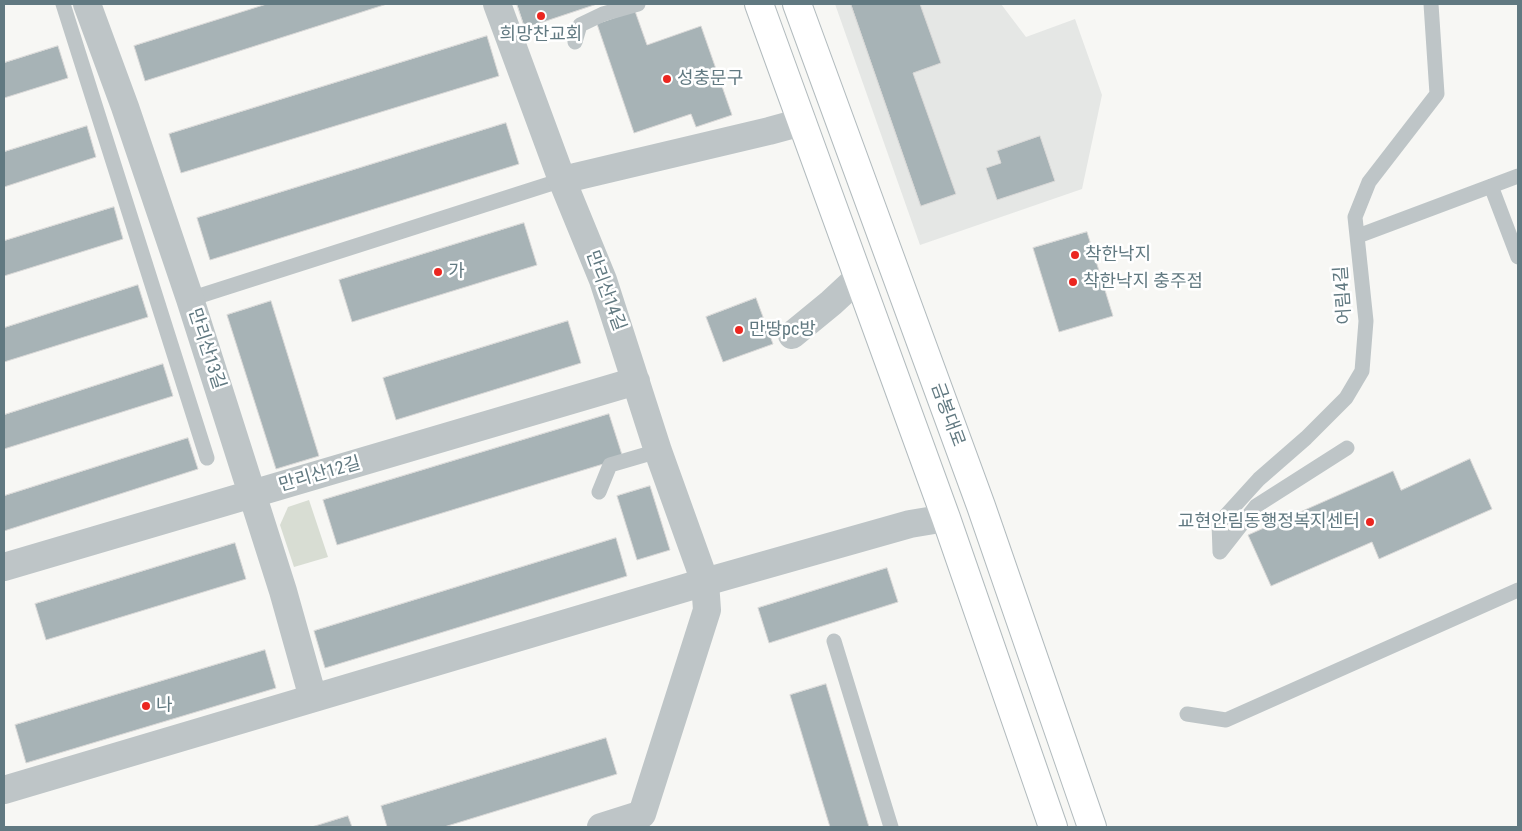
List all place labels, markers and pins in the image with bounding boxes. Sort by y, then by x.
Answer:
marker: 희망찬교회 [535,10,547,22]
place label: 희망찬교회 [500,24,582,46]
place label: 성충문구 [677,68,743,90]
marker: 성충문구 [661,73,673,85]
place label: 착한낙지 [1085,244,1151,266]
marker: 착한낙지 [1069,249,1081,261]
place label: 가 [448,261,465,283]
marker: 가 [432,266,444,278]
place label: 착한낙지 충주점 [1083,271,1203,293]
marker: 착한낙지 충주점 [1067,276,1079,288]
place label: 만땅pc방 [749,319,816,341]
marker: 만땅pc방 [733,324,745,336]
place label: 교현안림동행정복지센터 [1178,511,1360,533]
marker: 교현안림동행정복지센터 [1364,516,1376,528]
place label: 나 [156,695,173,717]
marker: 나 [140,700,152,712]

